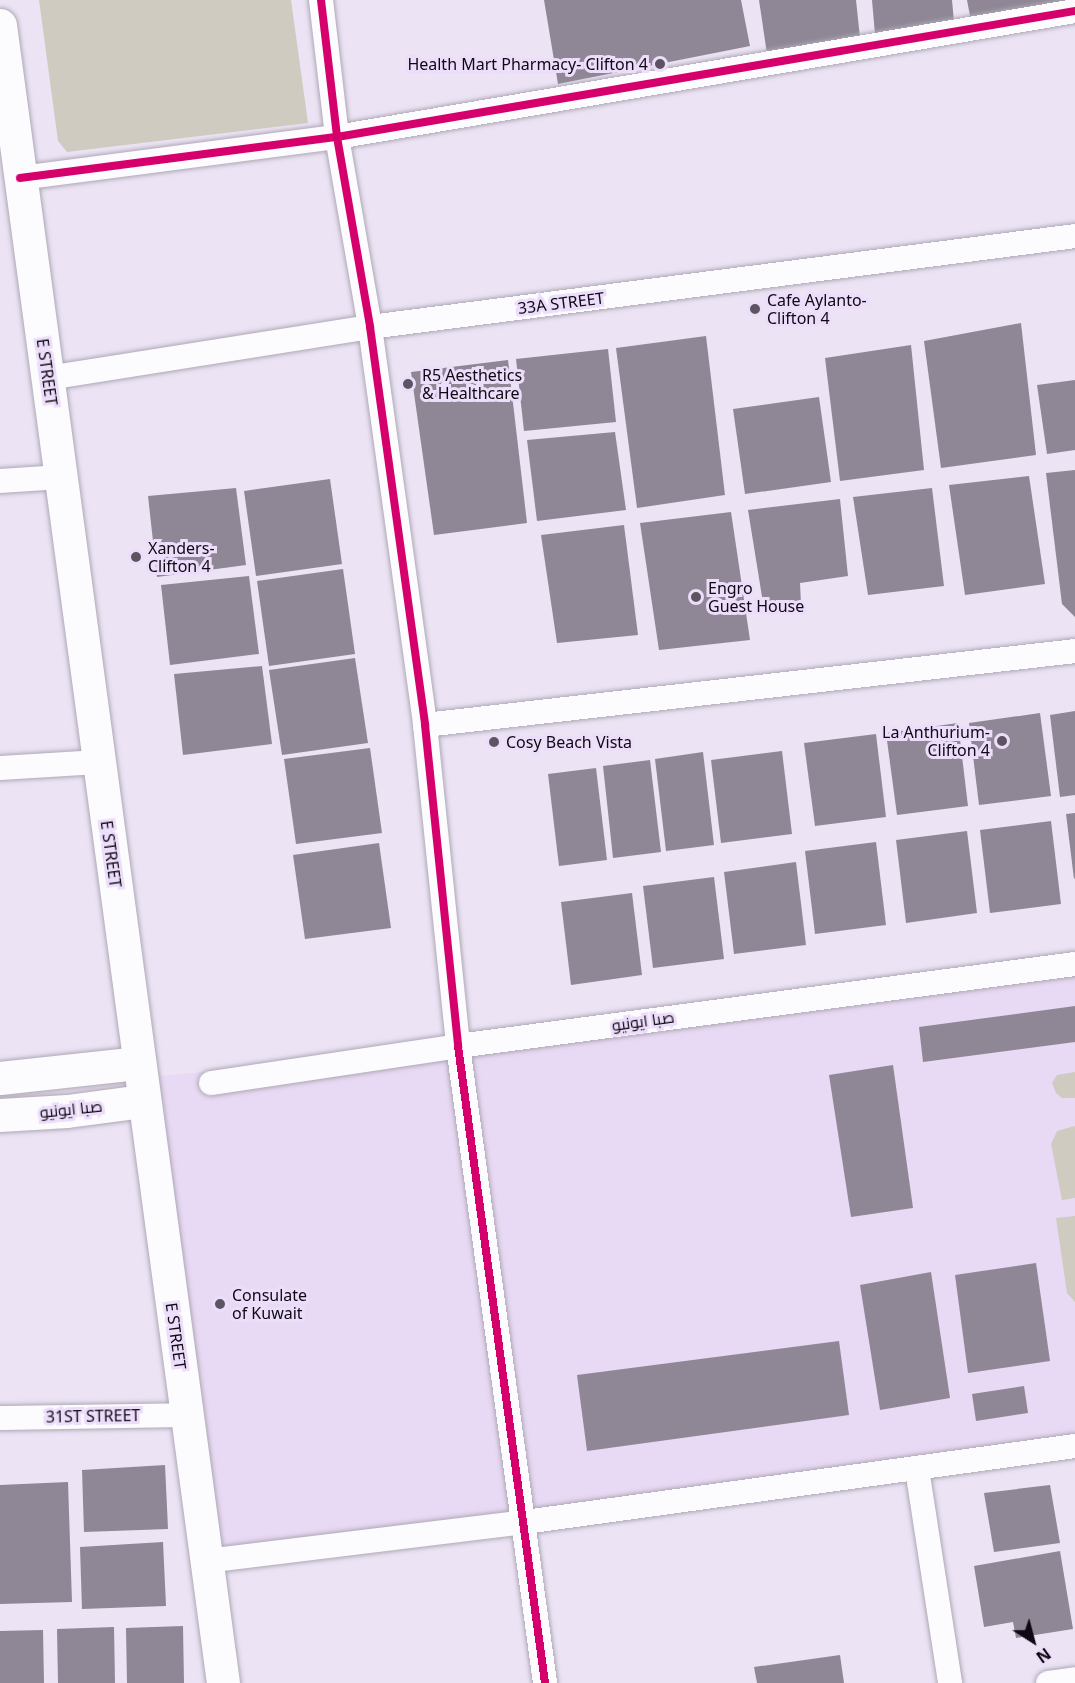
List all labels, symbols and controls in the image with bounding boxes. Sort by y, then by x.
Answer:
place label: Health Mart Pharmacy- Clifton 4 [407,54,648,74]
marker: Health Mart Pharmacy- Clifton 4 [653,57,667,71]
street label: 33A STREET [517,288,605,318]
place label: Cafe Aylanto- Clifton 4 [767,290,867,328]
marker: Cafe Aylanto- Clifton 4 [748,302,762,316]
street label: E STREET [33,337,61,407]
place label: R5 Aesthetics & Healthcare [422,365,522,403]
marker: R5 Aesthetics & Healthcare [399,375,417,393]
place label: Xanders- Clifton 4 [148,538,215,576]
marker: Xanders- Clifton 4 [129,550,143,564]
place label: Engro Guest House [708,578,804,616]
marker: Engro Guest House [689,590,703,604]
place label: La Anthurium- Clifton 4 [882,722,990,760]
place label: Cosy Beach Vista [506,732,632,752]
marker: La Anthurium- Clifton 4 [995,734,1009,748]
marker: Cosy Beach Vista [487,735,501,749]
street label: E STREET [97,819,125,889]
street label: صبا ایونیو [611,1007,675,1035]
street label: صبا ایونیو [39,1096,103,1122]
place label: Consulate of Kuwait [232,1285,307,1323]
marker: Consulate of Kuwait [213,1297,227,1311]
street label: E STREET [162,1301,190,1371]
street label: 31ST STREET [46,1406,140,1426]
north arrow [1003,1611,1063,1671]
text: N [1032,1643,1055,1668]

